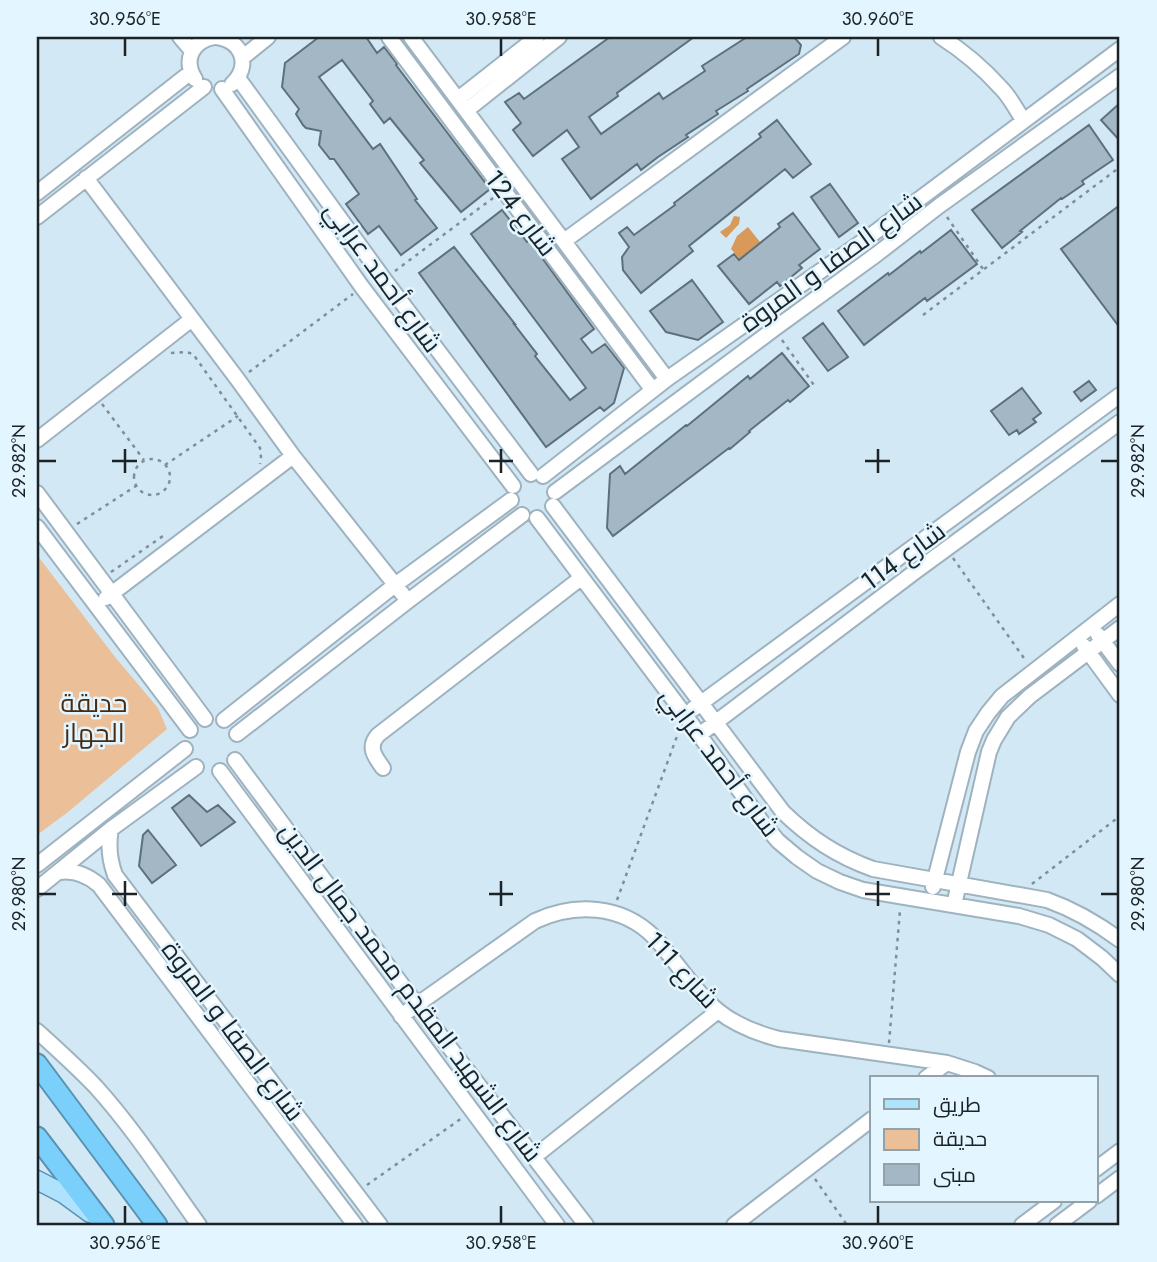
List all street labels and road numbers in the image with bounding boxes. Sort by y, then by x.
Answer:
street label: شارع 124 [476,162,566,264]
street label: شارع الصفا و المروة [732,183,930,341]
street label: شارع أحمد عرابي [313,193,451,362]
street label: شارع 114 [853,512,953,600]
street label: شارع أحمد عرابي [649,679,789,846]
street label: شارع الشهيد المقدم محمد جمال الدين [270,814,552,1170]
street label: شارع 111 [636,923,728,1017]
street label: شارع الصفا و المروة [152,933,314,1129]

